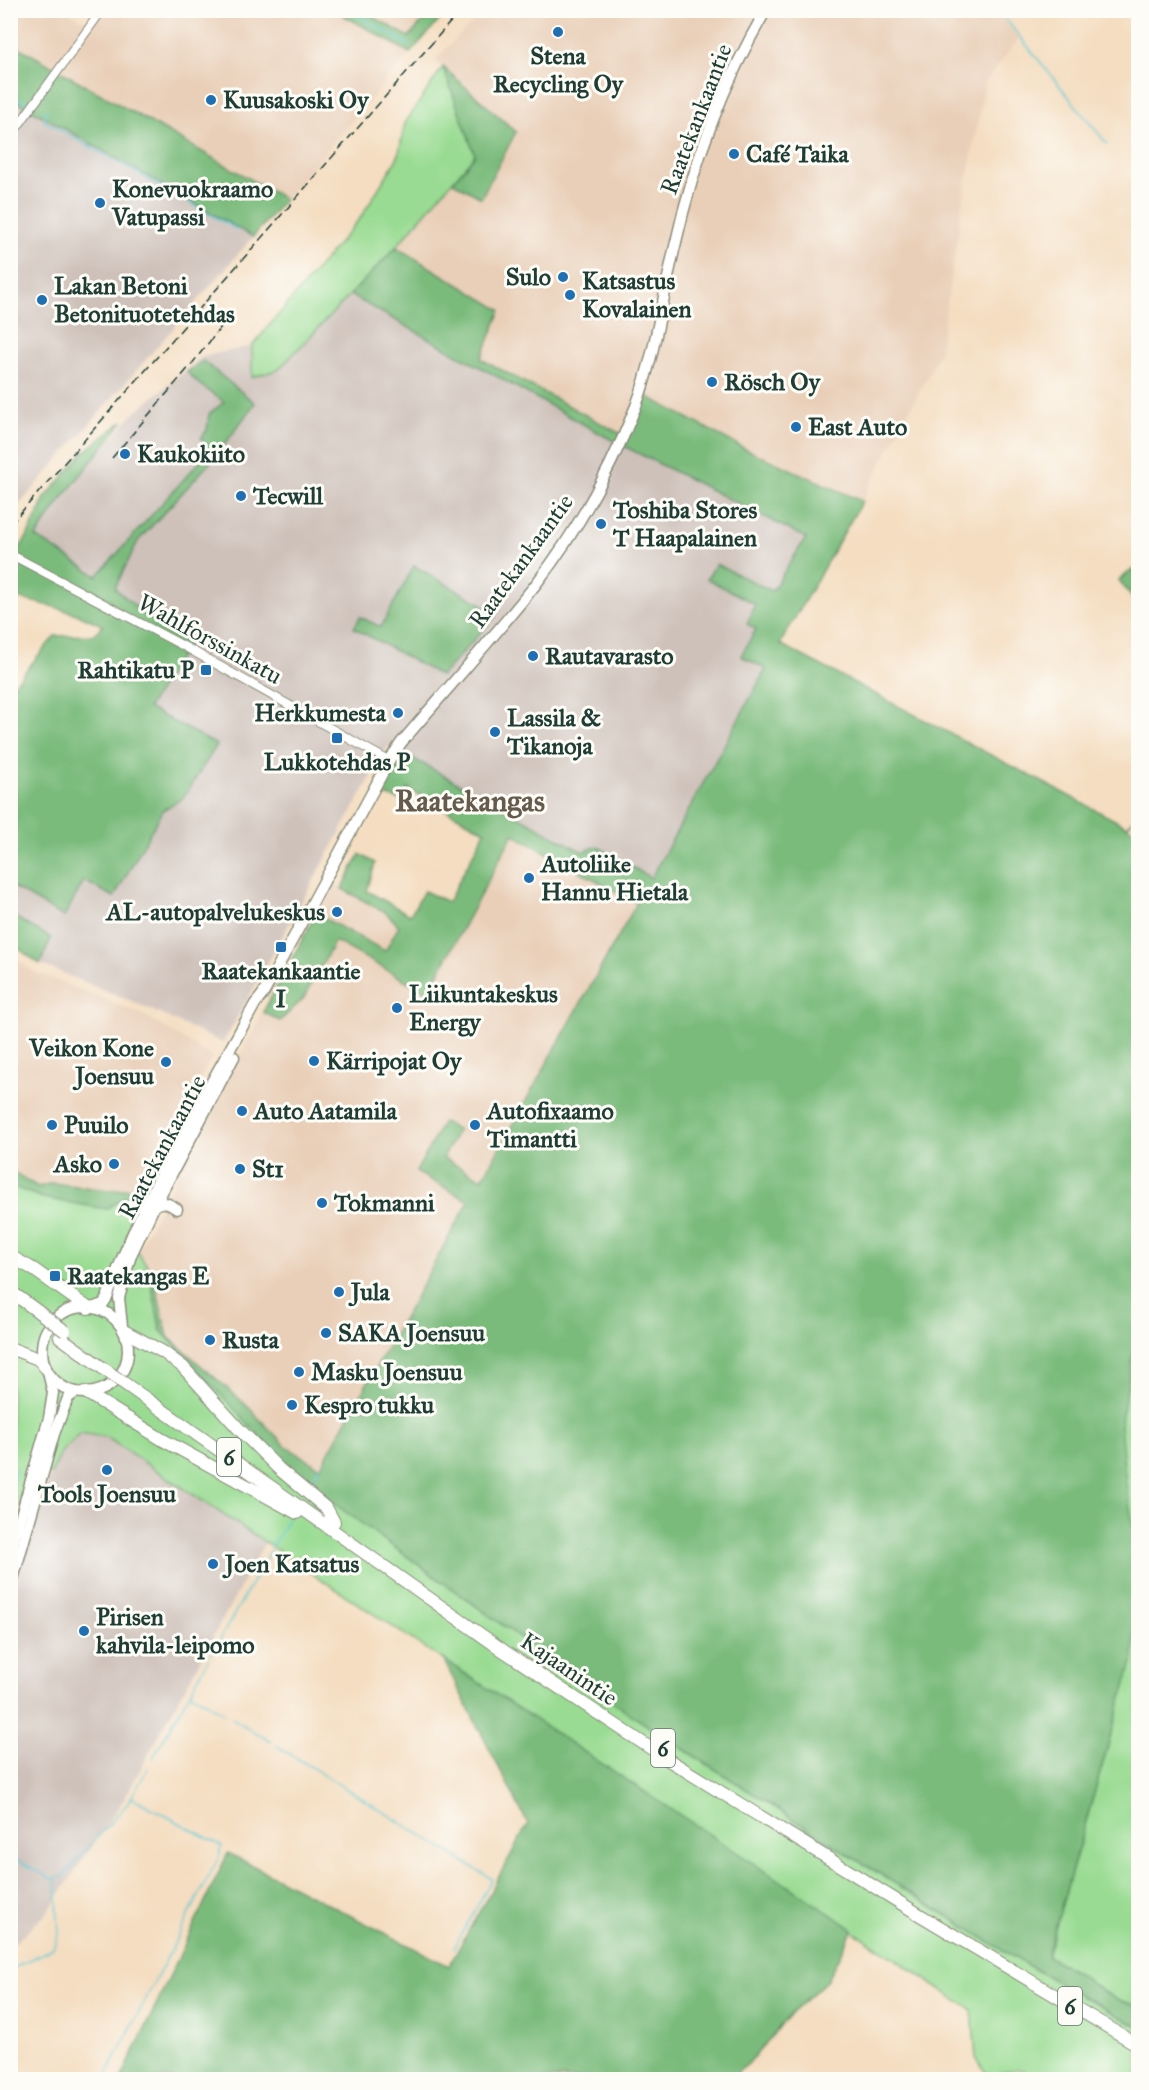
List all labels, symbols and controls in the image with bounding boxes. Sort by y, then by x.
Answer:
marker: Stena Recycling Oy [551,25,565,39]
street label: Raatekankaantie [653,39,739,199]
place label: Stena Recycling Oy [493,41,625,99]
place label: Kuusakoski Oy [223,85,370,115]
marker: Kuusakoski Oy [204,93,218,107]
place label: Café Taika [746,139,849,169]
marker: Café Taika [727,147,741,161]
place label: Konevuokraamo Vatupassi [111,174,273,232]
marker: Konevuokraamo Vatupassi [93,196,107,210]
place label: Sulo [506,262,551,292]
place label: Katsastus Kovalainen [582,266,692,324]
marker: Sulo [556,270,570,284]
place label: Lakan Betoni Betonituotetehdas [54,271,235,329]
marker: Katsastus Kovalainen [563,288,577,302]
marker: Lakan Betoni Betonituotetehdas [35,293,49,307]
place label: Rösch Oy [724,367,822,397]
marker: Rösch Oy [705,375,719,389]
place label: East Auto [808,412,907,442]
marker: East Auto [789,420,803,434]
place label: Kaukokiito [137,439,245,469]
marker: Kaukokiito [118,447,132,461]
place label: Tecwill [252,481,323,511]
street label: Raatekankaantie [462,488,580,634]
marker: Tecwill [234,489,248,503]
place label: Toshiba Stores T Haapalainen [612,495,758,553]
marker: Toshiba Stores T Haapalainen [594,517,608,531]
street label: Wahlforssinkatu [133,587,288,691]
place label: Rautavarasto [545,641,673,671]
marker: Rautavarasto [526,649,540,663]
place label: Rahtikatu P [77,655,194,685]
marker: Rahtikatu P [199,663,213,677]
place label: Herkkumesta [254,698,387,728]
place label: Lassila & Tikanoja [506,703,601,761]
marker: Herkkumesta [391,706,405,720]
marker: Lassila & Tikanoja [488,725,502,739]
marker: Lukkotehdas P [330,731,344,745]
place label: Lukkotehdas P [264,747,410,777]
district label: Raatekangas [395,783,545,819]
place label: Autoliike Hannu Hietala [539,849,689,907]
marker: Autoliike Hannu Hietala [522,871,536,885]
place label: AL-autopalvelukeskus [105,897,325,927]
marker: AL-autopalvelukeskus [330,905,344,919]
marker: Raatekankaantie I [274,940,288,954]
place label: Raatekankaantie I [201,956,361,1014]
place label: Liikuntakeskus Energy [409,979,558,1037]
marker: Liikuntakeskus Energy [390,1001,404,1015]
place label: Veikon Kone Joensuu [28,1033,154,1091]
place label: Kärripojat Oy [326,1046,463,1076]
marker: Kärripojat Oy [307,1054,321,1068]
marker: Veikon Kone Joensuu [159,1055,173,1069]
street label: Raatekankaantie [111,1070,213,1224]
place label: Auto Aatamila [252,1096,398,1126]
place label: Autofixaamo Timantti [485,1096,614,1154]
marker: Auto Aatamila [235,1104,249,1118]
place label: Puuilo [64,1110,129,1140]
marker: Puuilo [45,1118,59,1132]
marker: Autofixaamo Timantti [468,1118,482,1132]
place label: Asko [52,1149,102,1179]
place label: St1 [252,1154,284,1184]
marker: Asko [107,1157,121,1171]
marker: St1 [233,1162,247,1176]
place label: Tokmanni [333,1188,435,1218]
marker: Tokmanni [315,1196,329,1210]
place label: Raatekangas E [67,1261,209,1291]
marker: Raatekangas E [48,1269,62,1283]
place label: Jula [348,1277,390,1307]
marker: Jula [332,1285,346,1299]
place label: SAKA Joensuu [338,1318,485,1348]
place label: Rusta [222,1325,280,1355]
marker: SAKA Joensuu [319,1326,333,1340]
marker: Rusta [203,1333,217,1347]
place label: Masku Joensuu [311,1357,463,1387]
marker: Masku Joensuu [292,1365,306,1379]
place label: Kespro tukku [304,1390,434,1420]
marker: Kespro tukku [285,1398,299,1412]
road number: 6 [217,1438,241,1476]
marker: Tools Joensuu [100,1463,114,1477]
place label: Tools Joensuu [37,1479,176,1509]
place label: Joen Katsatus [222,1549,359,1579]
marker: Joen Katsatus [206,1557,220,1571]
place label: Pirisen kahvila-leipomo [96,1602,255,1660]
marker: Pirisen kahvila-leipomo [77,1624,91,1638]
street label: Kajaanintie [515,1626,623,1712]
road number: 6 [651,1729,675,1767]
road number: 6 [1058,1987,1082,2025]

